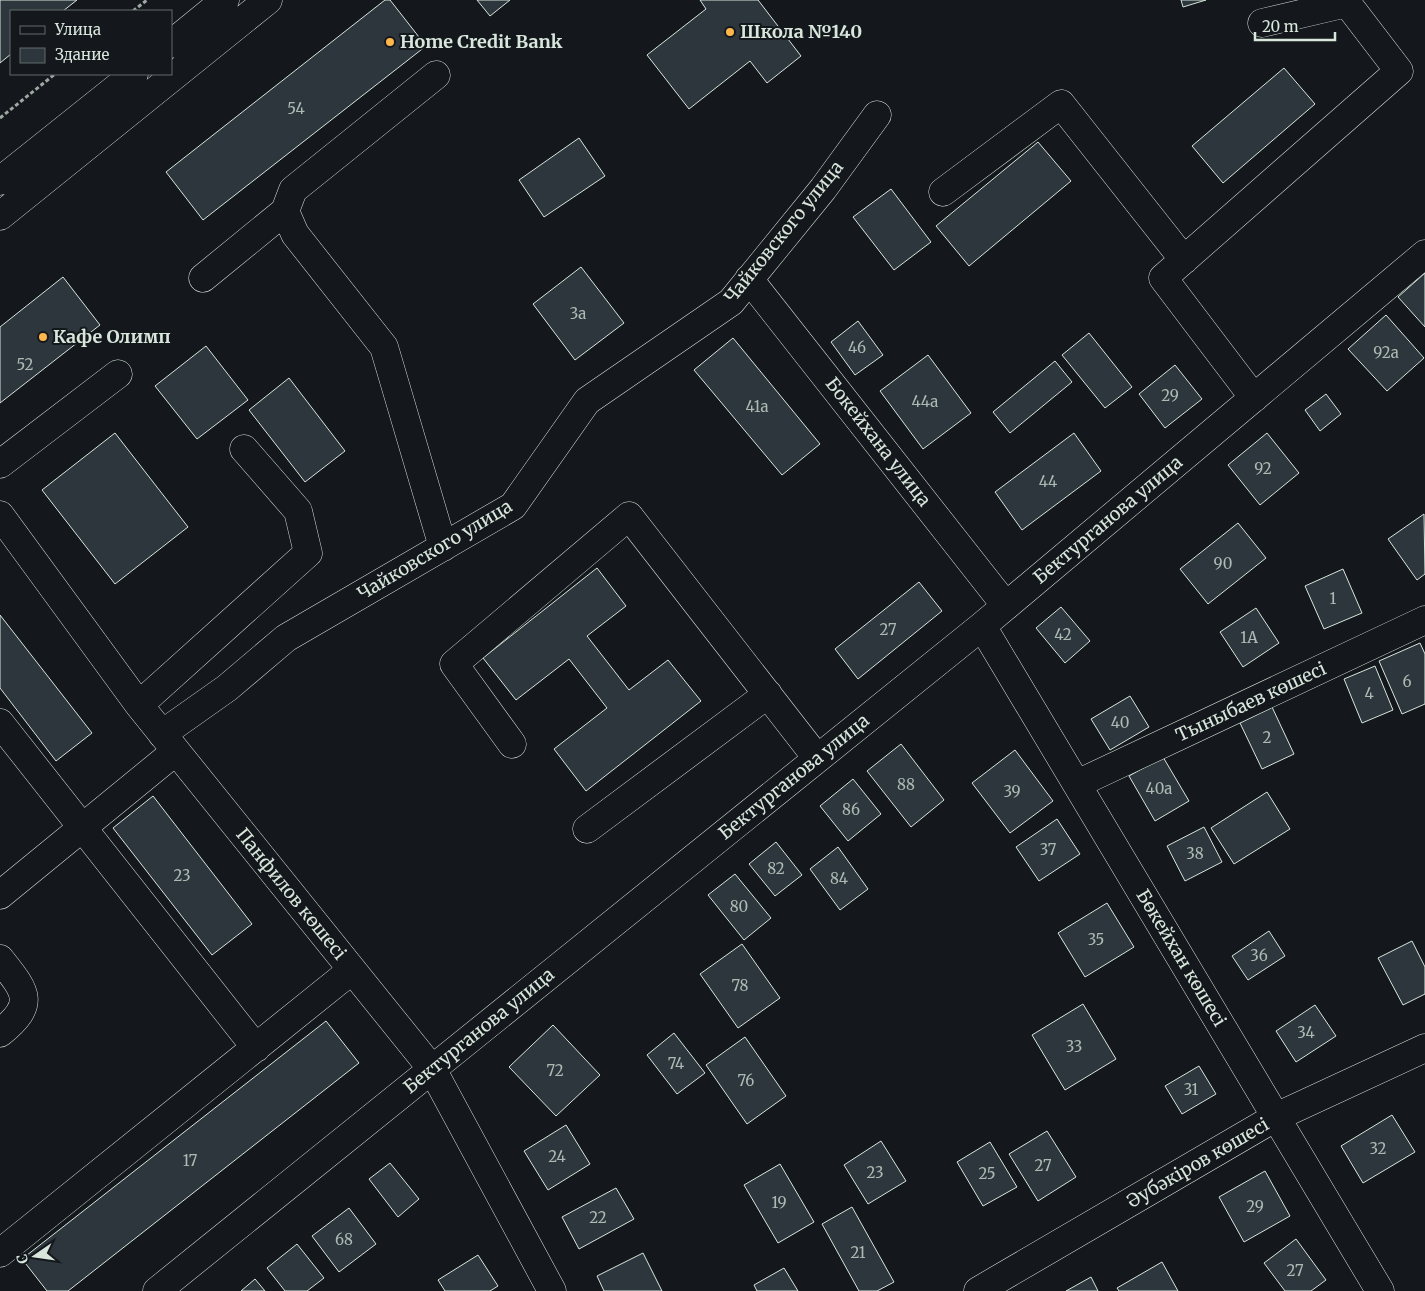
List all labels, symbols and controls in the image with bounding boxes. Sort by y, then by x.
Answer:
legend [10,10,172,75]
scale bar [1255,10,1335,42]
text: 20 m [1262,17,1299,36]
text: Улица [54,20,101,39]
place label: Школа №140 [740,20,862,43]
marker: Школа №140 [724,26,736,38]
place label: Home Credit Bank [400,30,563,53]
marker: Home Credit Bank [384,36,396,48]
text: Здание [55,45,109,64]
house number: 54 [287,99,305,118]
street label: Чайковского улица [719,156,848,307]
house number: 3а [570,304,586,323]
place label: Кафе Олимп [53,325,171,348]
marker: Кафе Олимп [37,331,49,343]
house number: 46 [848,338,866,357]
house number: 92а [1373,343,1399,362]
house number: 52 [16,355,34,374]
street label: Бокейхана улица [821,372,936,511]
house number: 29 [1161,386,1179,405]
house number: 44а [912,392,938,411]
house number: 41а [746,397,769,416]
street label: Бектурганова улица [1029,450,1187,589]
house number: 92 [1254,459,1272,478]
house number: 44 [1039,472,1057,491]
street label: Чайковского улица [353,494,517,605]
house number: 90 [1214,554,1232,573]
house number: 1 [1330,589,1337,608]
house number: 27 [880,620,897,639]
house number: 42 [1054,625,1072,644]
house number: 1А [1240,628,1258,647]
street label: Тыныбаев көшесі [1172,657,1330,746]
house number: 6 [1402,672,1412,691]
house number: 4 [1364,684,1374,703]
street label: Бектурганова улица [714,709,874,844]
house number: 40 [1111,713,1129,732]
house number: 2 [1263,728,1272,747]
house number: 88 [897,775,915,794]
house number: 40а [1146,779,1172,798]
house number: 39 [1003,782,1021,801]
house number: 86 [842,800,860,819]
street label: Панфилов көшесі [231,823,352,964]
house number: 37 [1040,840,1057,859]
house number: 38 [1186,844,1204,863]
house number: 82 [767,859,785,878]
house number: 23 [174,866,190,885]
house number: 84 [830,869,848,888]
street label: Бөкейхан көшесі [1131,885,1232,1031]
house number: 80 [730,897,748,916]
house number: 35 [1088,930,1104,949]
house number: 36 [1250,946,1268,965]
street label: Бектурганова улица [399,963,559,1098]
house number: 78 [731,976,749,995]
house number: 34 [1297,1023,1315,1042]
house number: 33 [1066,1037,1082,1056]
house number: 74 [668,1054,684,1073]
house number: 72 [546,1061,564,1080]
house number: 76 [738,1071,754,1090]
house number: 31 [1184,1080,1199,1099]
street label: Әубәкіров көшесі [1123,1113,1273,1213]
house number: 32 [1369,1139,1387,1158]
house number: 24 [548,1147,566,1166]
house number: 17 [183,1151,198,1170]
house number: 27 [1035,1156,1052,1175]
house number: 23 [867,1163,883,1182]
house number: 25 [978,1164,996,1183]
house number: 19 [771,1193,787,1212]
house number: 29 [1246,1197,1264,1216]
house number: 22 [589,1208,607,1227]
house number: 68 [335,1230,353,1249]
north arrow [10,1231,60,1281]
house number: 21 [850,1243,866,1262]
text: С [13,1252,32,1265]
house number: 27 [1287,1261,1304,1280]

